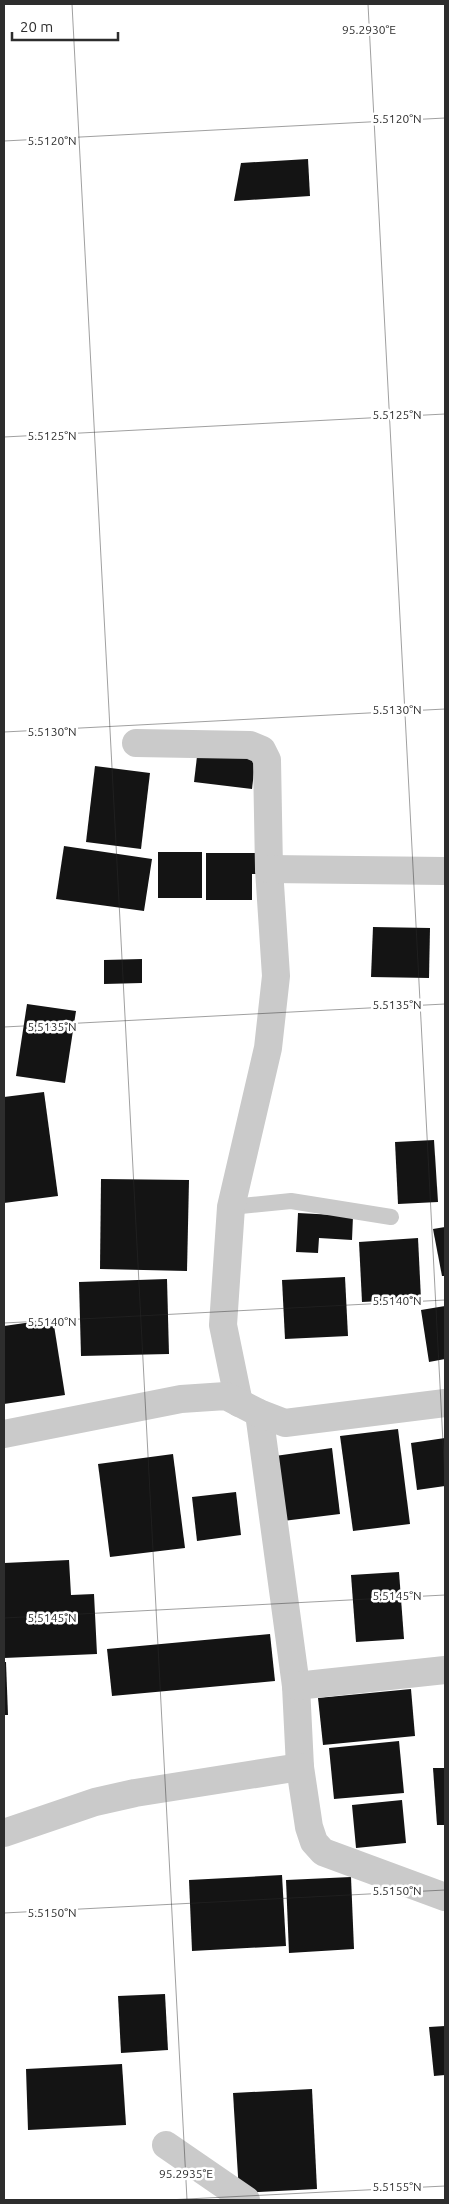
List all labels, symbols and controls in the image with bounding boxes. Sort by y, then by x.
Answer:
scale bar [12,10,119,42]
text: 20 m [20,18,53,35]
text: 95.2930°E [342,23,396,36]
text: 5.5120°N [372,112,422,125]
text: 5.5120°N [27,134,77,147]
text: 5.5125°N [372,408,422,421]
text: 5.5125°N [27,429,77,442]
text: 5.5130°N [372,703,422,716]
text: 5.5130°N [27,725,77,738]
text: 5.5135°N [372,998,422,1011]
text: 5.5135°N [27,1020,77,1033]
text: 5.5140°N [372,1294,422,1307]
text: 5.5140°N [27,1315,77,1328]
text: 5.5145°N [372,1589,422,1602]
text: 5.5145°N [27,1611,77,1624]
text: 5.5150°N [372,1884,422,1897]
text: 5.5150°N [27,1906,77,1919]
text: 95.2935°E [159,2167,213,2180]
text: 5.5155°N [372,2180,422,2193]

